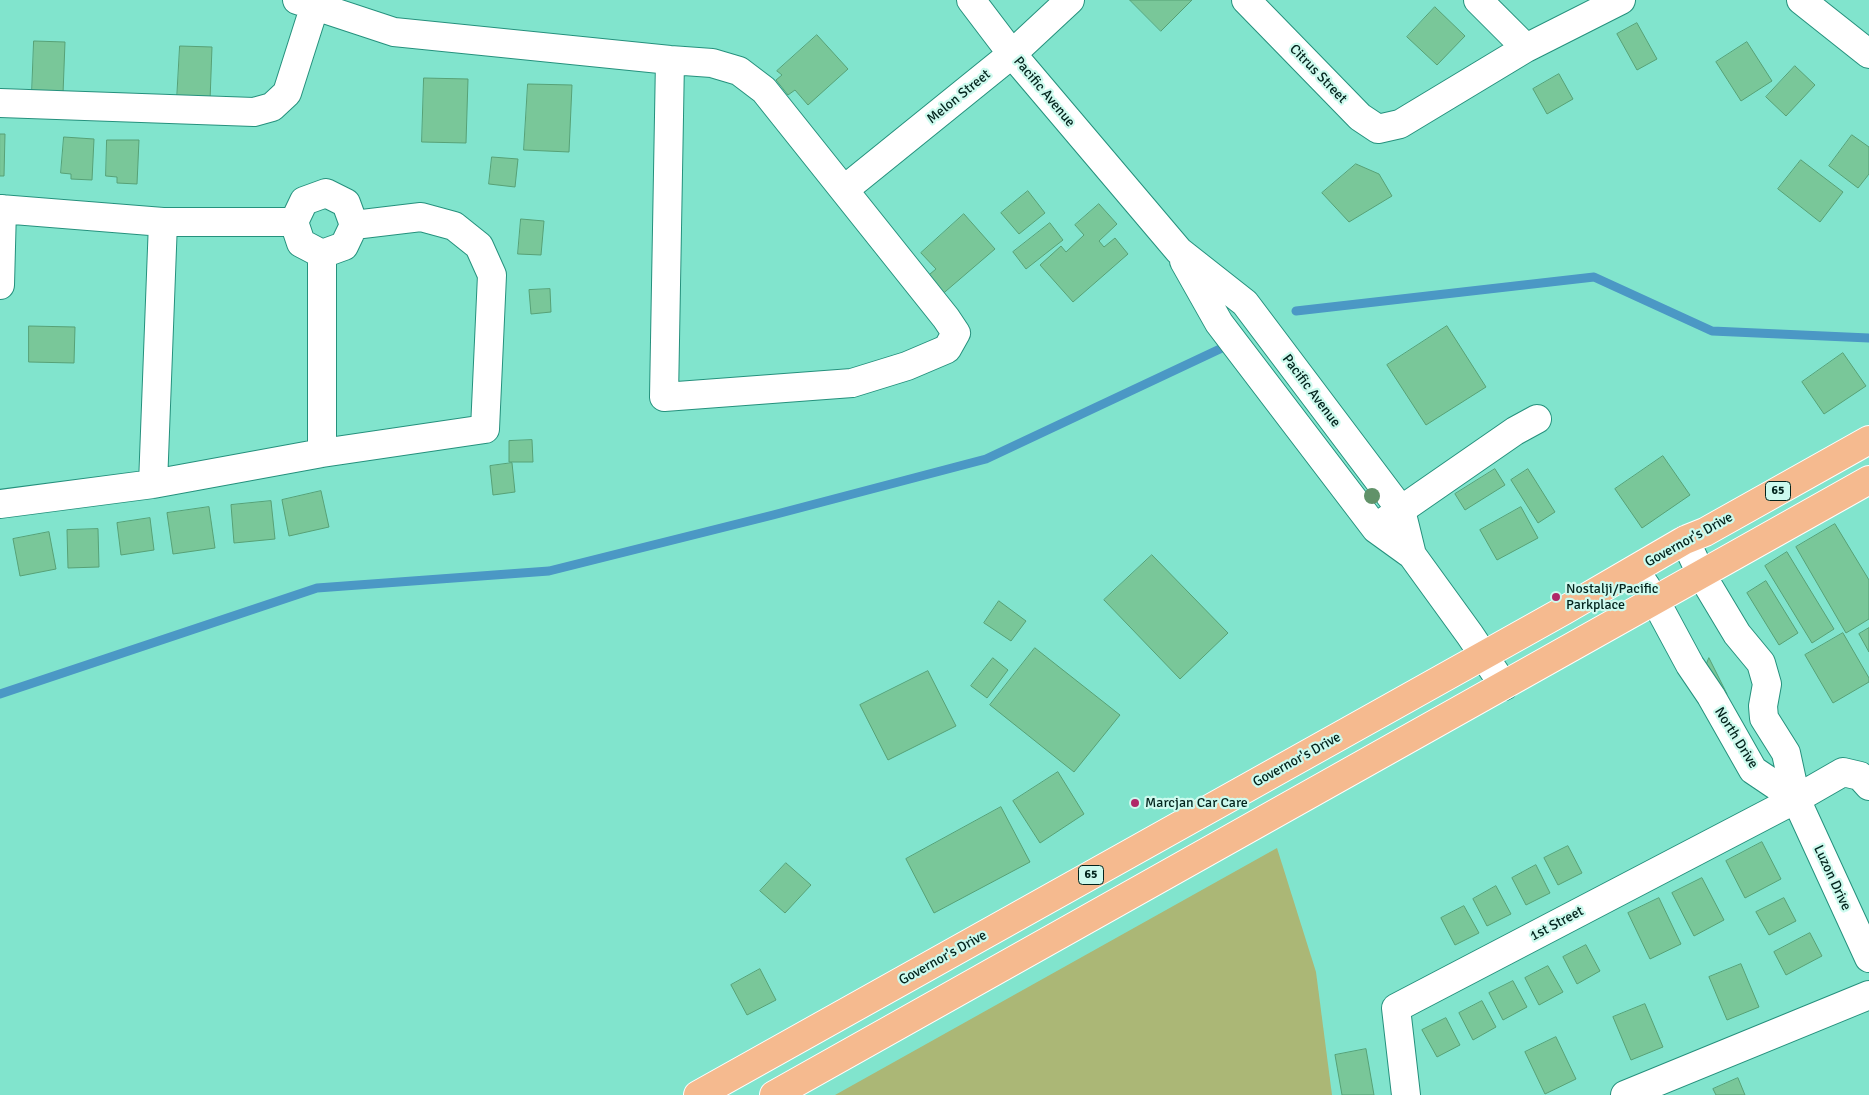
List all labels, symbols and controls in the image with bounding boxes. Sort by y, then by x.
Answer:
street label: Citrus Street [1286,41,1350,107]
street label: Pacific Avenue [1010,53,1078,131]
street label: Melon Street [924,66,994,128]
street label: Pacific Avenue [1278,351,1344,431]
road number: 65 [1766,482,1790,501]
street label: Governor's Drive [1642,509,1736,571]
place label: Nostalji/Pacific Parkplace [1566,581,1658,614]
marker: Nostalji/Pacific Parkplace [1550,591,1562,603]
street label: North Drive [1711,704,1761,772]
street label: Governor's Drive [1250,729,1344,791]
place label: Marcjan Car Care [1145,795,1248,811]
marker: Marcjan Car Care [1129,797,1141,809]
street label: Luzon Drive [1810,843,1854,913]
road number: 65 [1078,866,1104,884]
street label: 1st Street [1527,903,1587,945]
street label: Governor's Drive [896,927,990,989]

